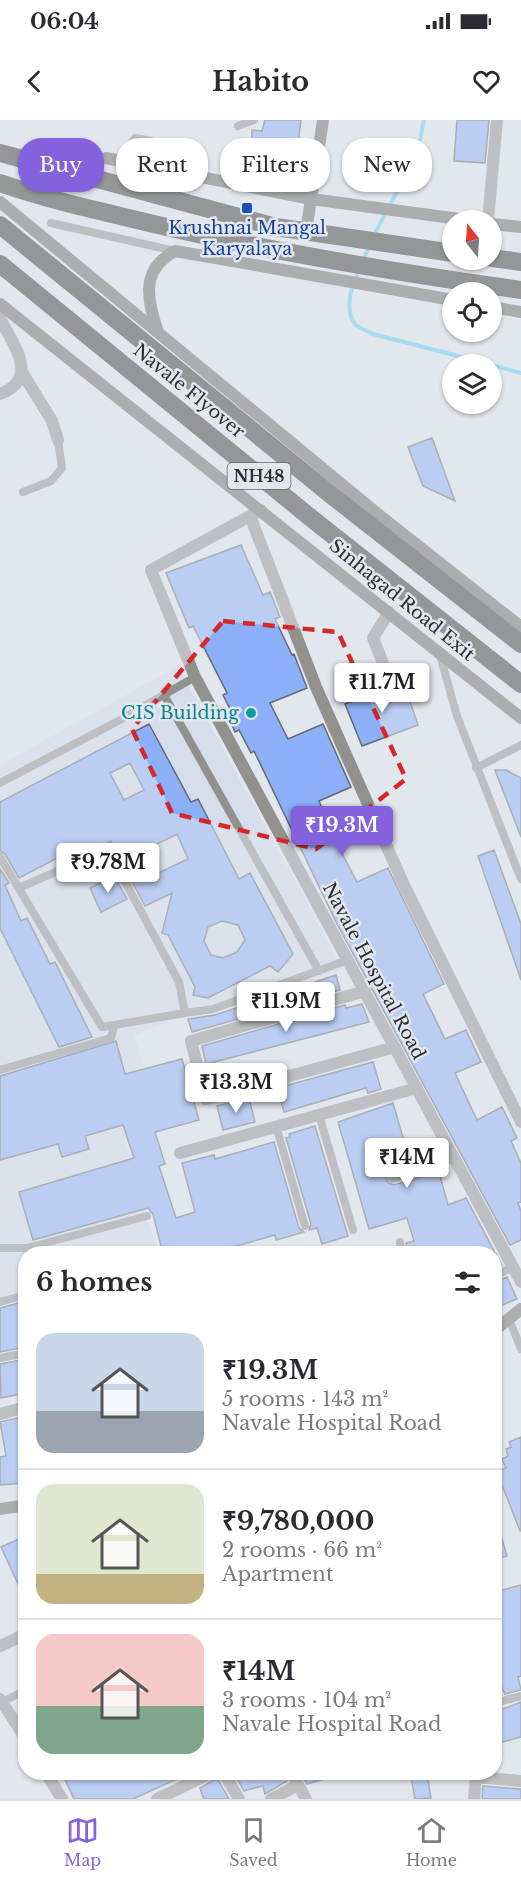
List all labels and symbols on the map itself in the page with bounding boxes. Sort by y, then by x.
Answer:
marker: Krushnai Mangal Karyalaya [240,201,254,215]
north arrow [442,210,502,270]
place label: Krushnai Mangal Karyalaya [168,217,326,260]
street label: Navale Flyover [129,339,250,443]
road number: NH48 [228,463,290,489]
street label: Sinhagad Road Exit [325,535,479,665]
pin: ₹11.7M [333,663,431,714]
place label: CIS Building [121,702,239,724]
marker: CIS Building [244,706,258,720]
pin: ₹19.3M [293,806,391,857]
pin: ₹9.78M [59,843,157,894]
street label: Navale Hospital Road [318,879,430,1063]
pin: ₹11.9M [237,982,335,1033]
pin: ₹13.3M [187,1063,285,1114]
pin: ₹14M [371,1138,443,1189]

